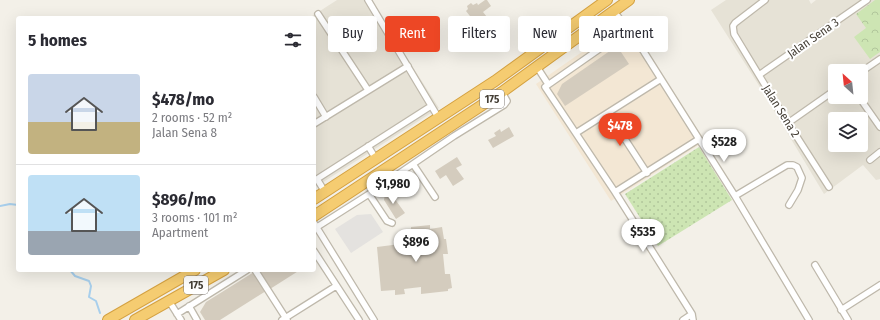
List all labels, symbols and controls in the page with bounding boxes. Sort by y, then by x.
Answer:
street label: Jalan Sena 3 [785,15,841,61]
chip: Buy [328,16,377,52]
chip: Rent [385,16,440,52]
chip: Filters [448,16,510,52]
chip: New [518,16,571,52]
chip: Apartment [579,16,668,52]
icon: filters [282,29,304,51]
text: 5 homes [28,30,87,51]
north arrow [828,64,868,104]
map controls [828,64,868,152]
street label: Jalan Sena 2 [759,82,803,140]
text: $478/mo [152,89,214,110]
icon: home [60,90,108,138]
road number: 175 [480,90,504,108]
text: 2 rooms · 52 m² [152,110,232,125]
button: layers [828,112,868,152]
pin: $478 [596,113,644,147]
text: $478 [607,118,633,133]
text: Jalan Sena 8 [152,125,217,140]
pin: $528 [700,129,748,163]
text: $528 [711,134,737,149]
pin: $1,980 [360,171,426,205]
text: $1,980 [376,176,410,191]
text: $896/mo [152,189,216,210]
icon: home [60,191,108,239]
text: 3 rooms · 101 m² [152,210,237,225]
pin: $535 [619,219,667,253]
text: $535 [630,224,656,239]
text: Apartment [152,225,208,240]
pin: $896 [392,229,440,263]
text: $896 [403,234,429,249]
road number: 175 [184,276,208,294]

